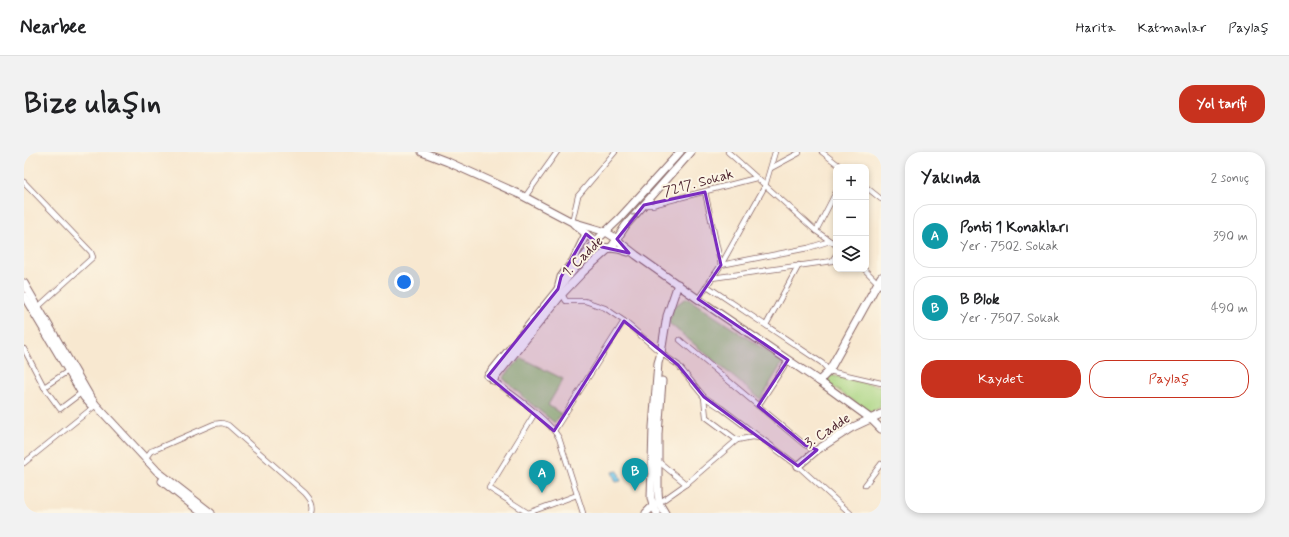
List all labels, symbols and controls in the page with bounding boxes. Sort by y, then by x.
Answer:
text: Nearbee [20,15,86,40]
text: Harita [1075,19,1116,37]
text: Katmanlar [1138,19,1206,37]
text: Paylaş [1228,19,1269,37]
button: Yol tarifi [1179,85,1265,123]
text: Bize ulaşın [24,86,161,123]
map controls [833,164,869,272]
button: + [833,164,869,200]
street label: 7217. Sokak [661,165,735,201]
text: Yakında [921,167,981,189]
text: 2 sonuç [1211,170,1249,187]
button: − [833,200,869,236]
one-way arrow [628,212,637,223]
text: Ponti 1 Konakları [960,218,1069,238]
text: A [931,228,939,245]
text: 390 m [1213,228,1248,245]
street label: 1. Cadde [558,233,607,281]
button: layers [833,236,869,272]
text: Yer · 7502. Sokak [960,238,1058,255]
your location [394,272,414,292]
text: B Blok [960,290,1000,310]
text: B [931,300,939,317]
text: 490 m [1211,300,1248,317]
text: Yer · 7507. Sokak [960,310,1060,327]
button: Kaydet [921,360,1081,398]
button: Paylaş [1089,360,1249,398]
street label: 3. Cadde [801,409,854,452]
pin: B [622,458,648,491]
pin: A [529,460,555,493]

